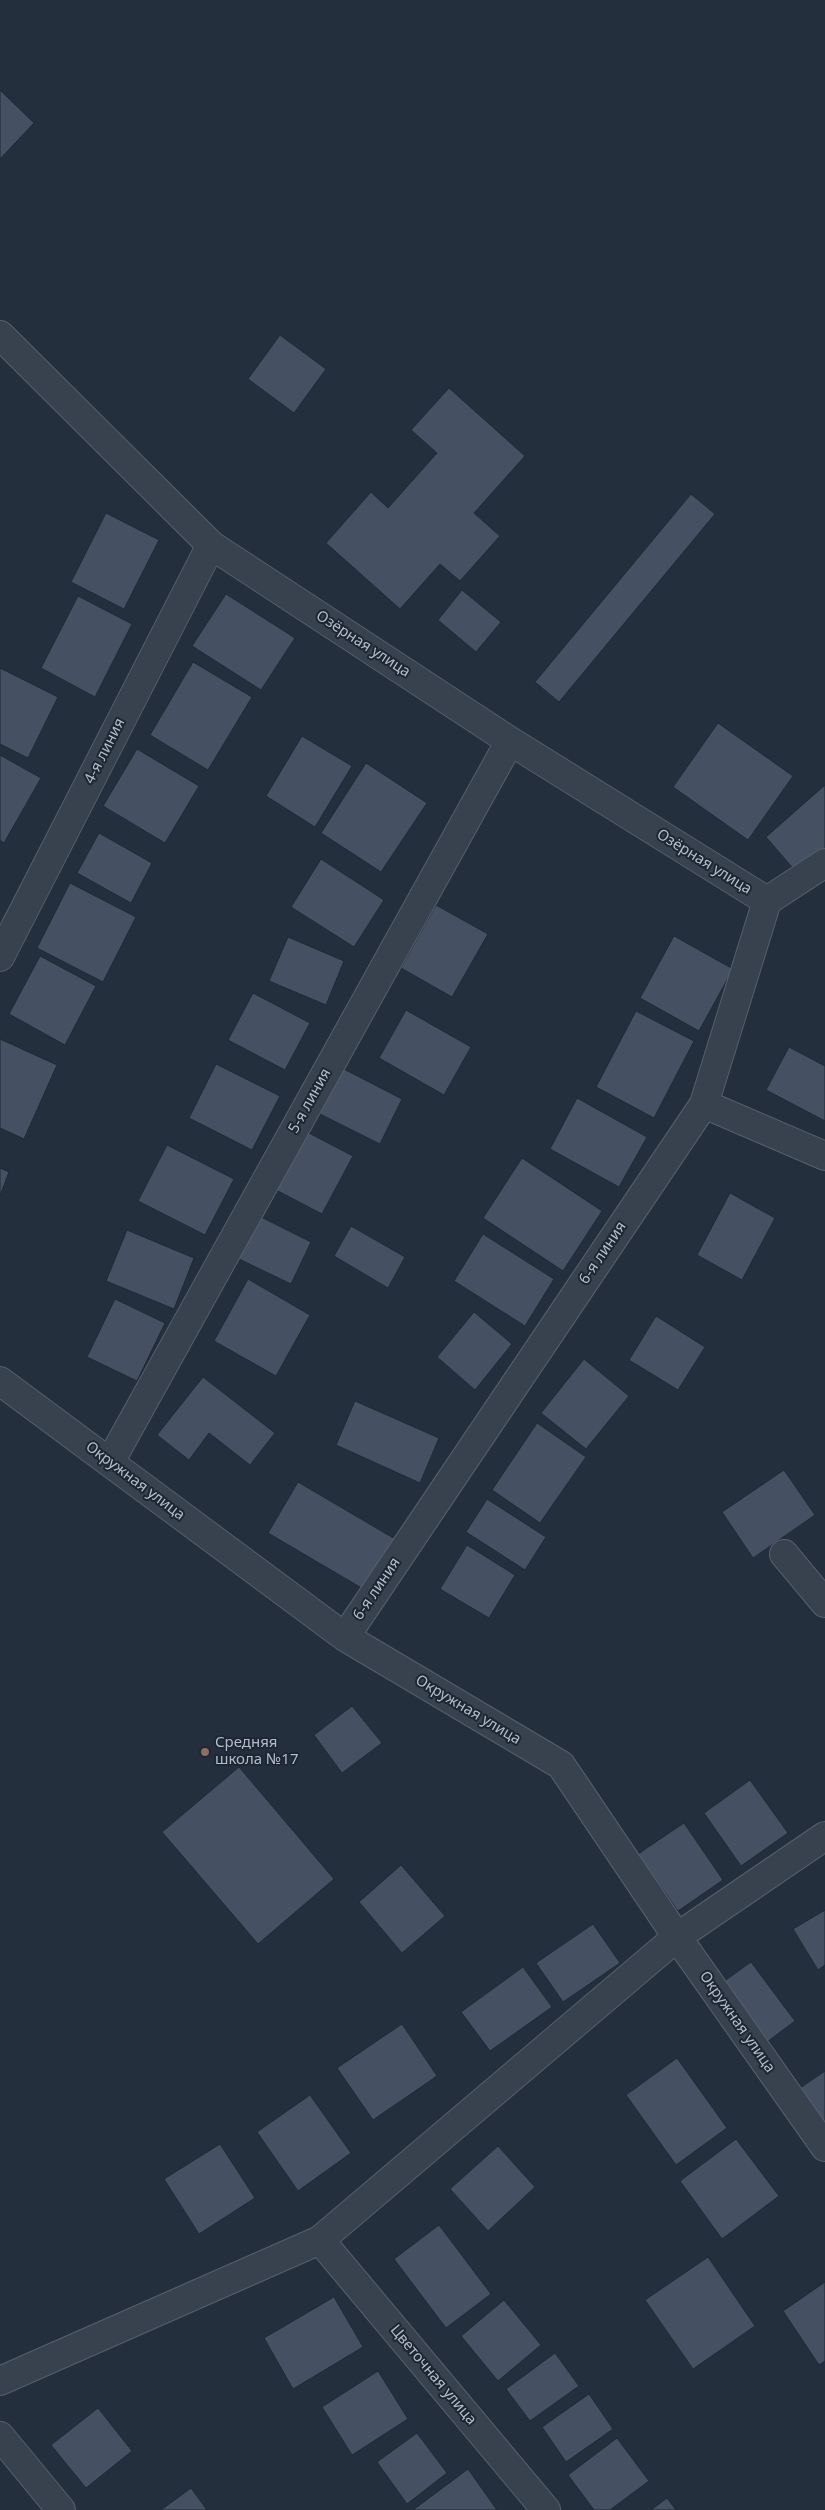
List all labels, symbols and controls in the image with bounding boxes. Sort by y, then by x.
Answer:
street label: Озёрная улица [312,607,414,681]
street label: 4-я линия [81,715,129,787]
street label: Озёрная улица [653,826,755,898]
street label: 5-я линия [285,1065,335,1137]
street label: 6-я линия [576,1218,630,1288]
street label: Окружная улица [82,1438,188,1524]
street label: 6-я линия [350,1554,404,1624]
street label: Окружная улица [412,1671,524,1749]
place label: Средняя школа №17 [215,1734,298,1769]
marker: Средняя школа №17 [199,1746,211,1758]
street label: Окружная улица [695,1968,779,2076]
street label: Цветочная улица [386,2321,480,2429]

